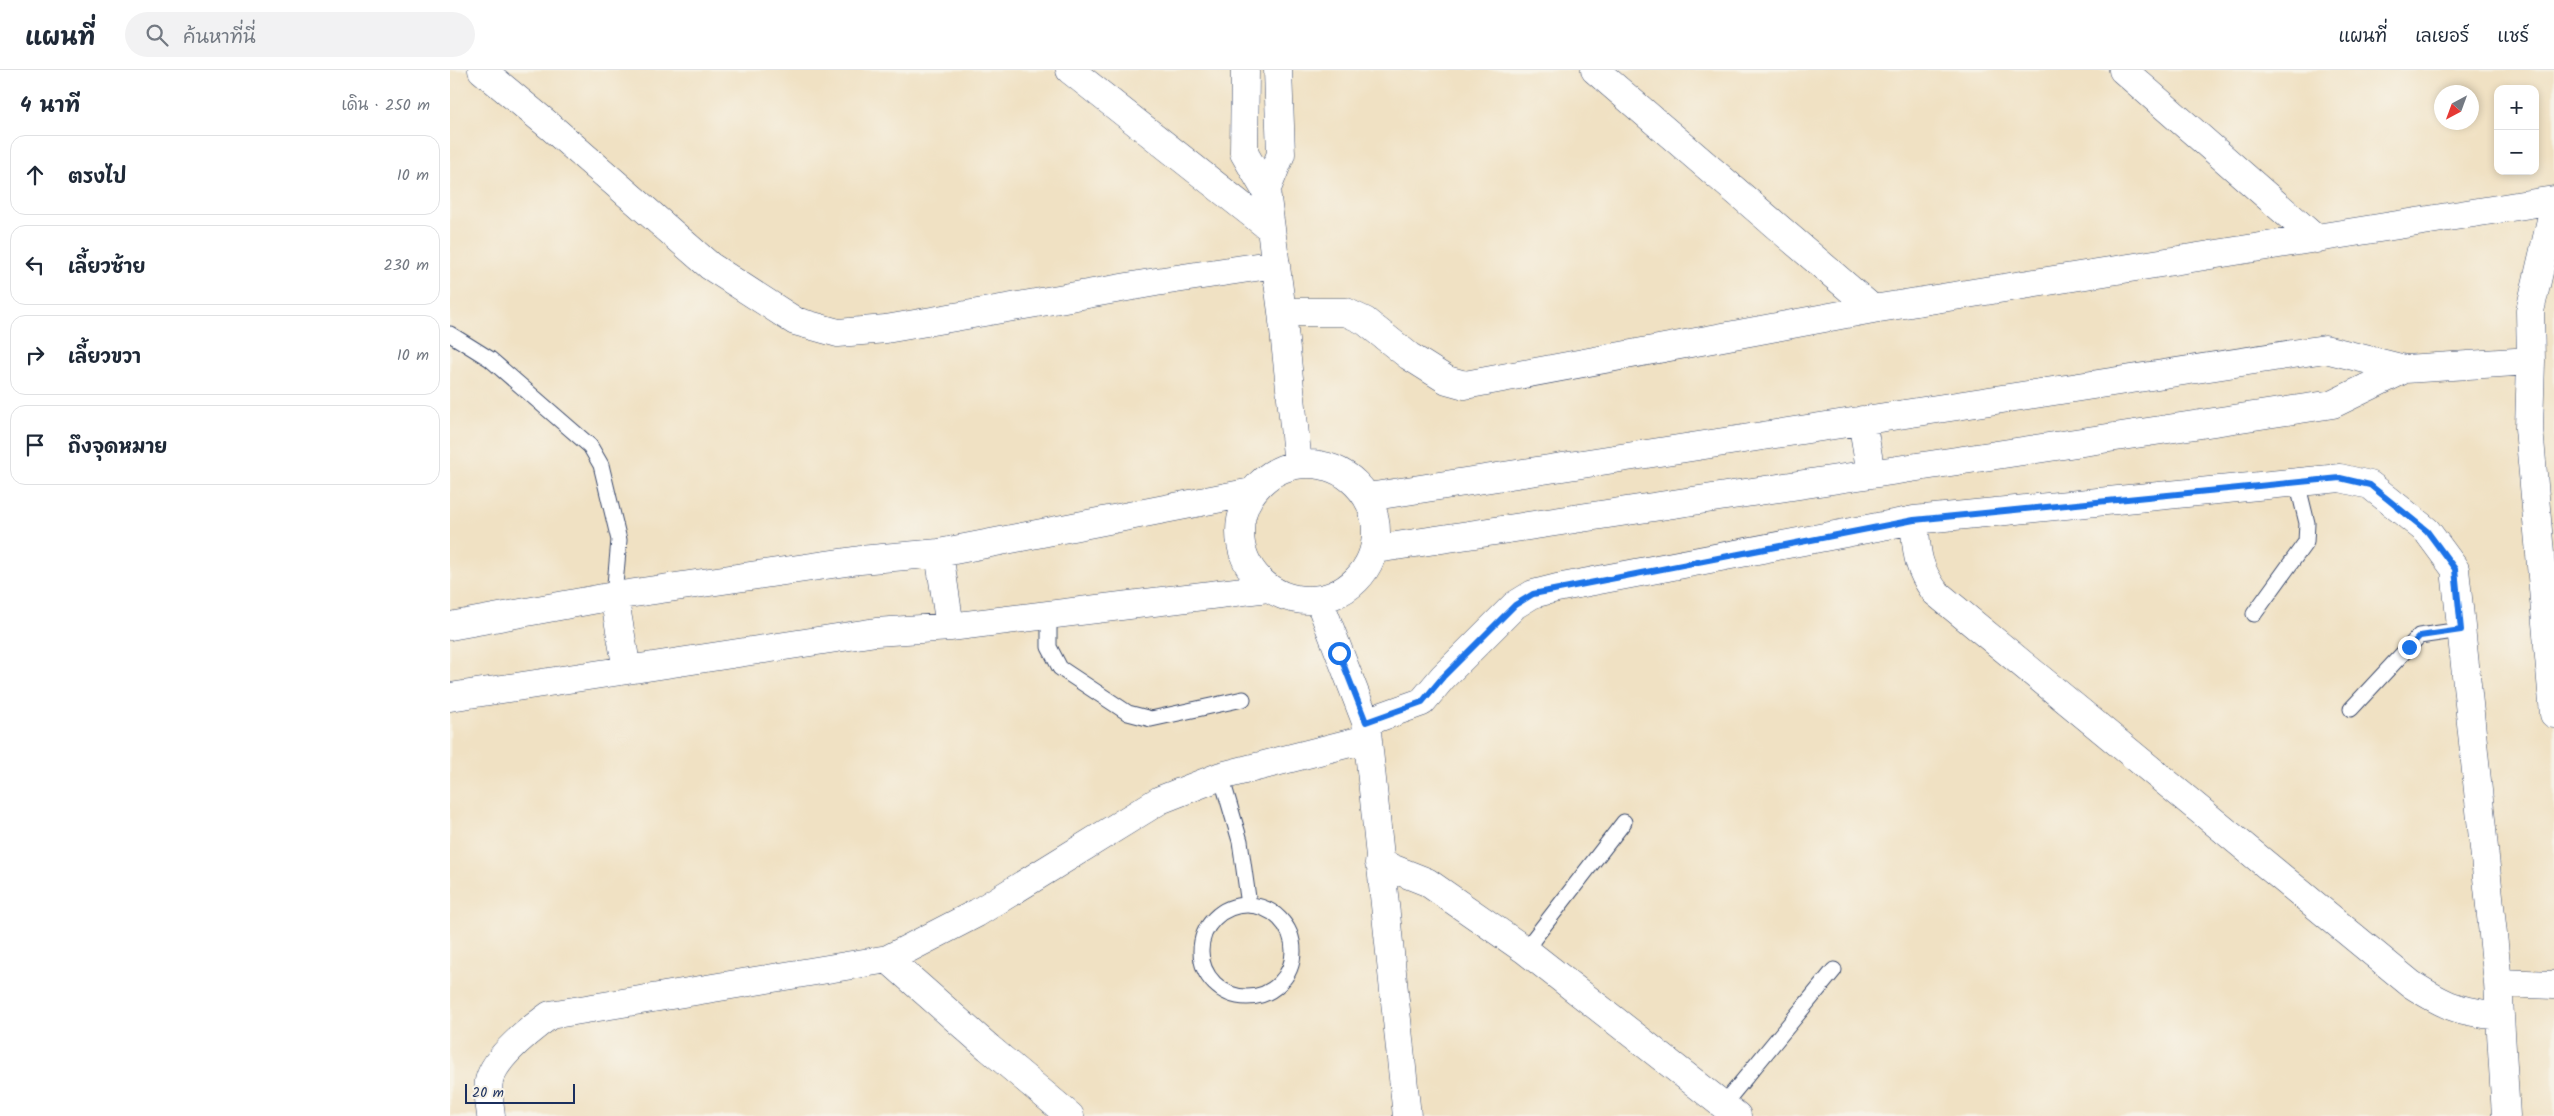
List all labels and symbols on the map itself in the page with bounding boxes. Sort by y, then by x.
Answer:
north arrow [2434,85,2479,130]
route end [2398,636,2421,659]
route start [1328,642,1351,665]
scale bar [465,1081,575,1104]

